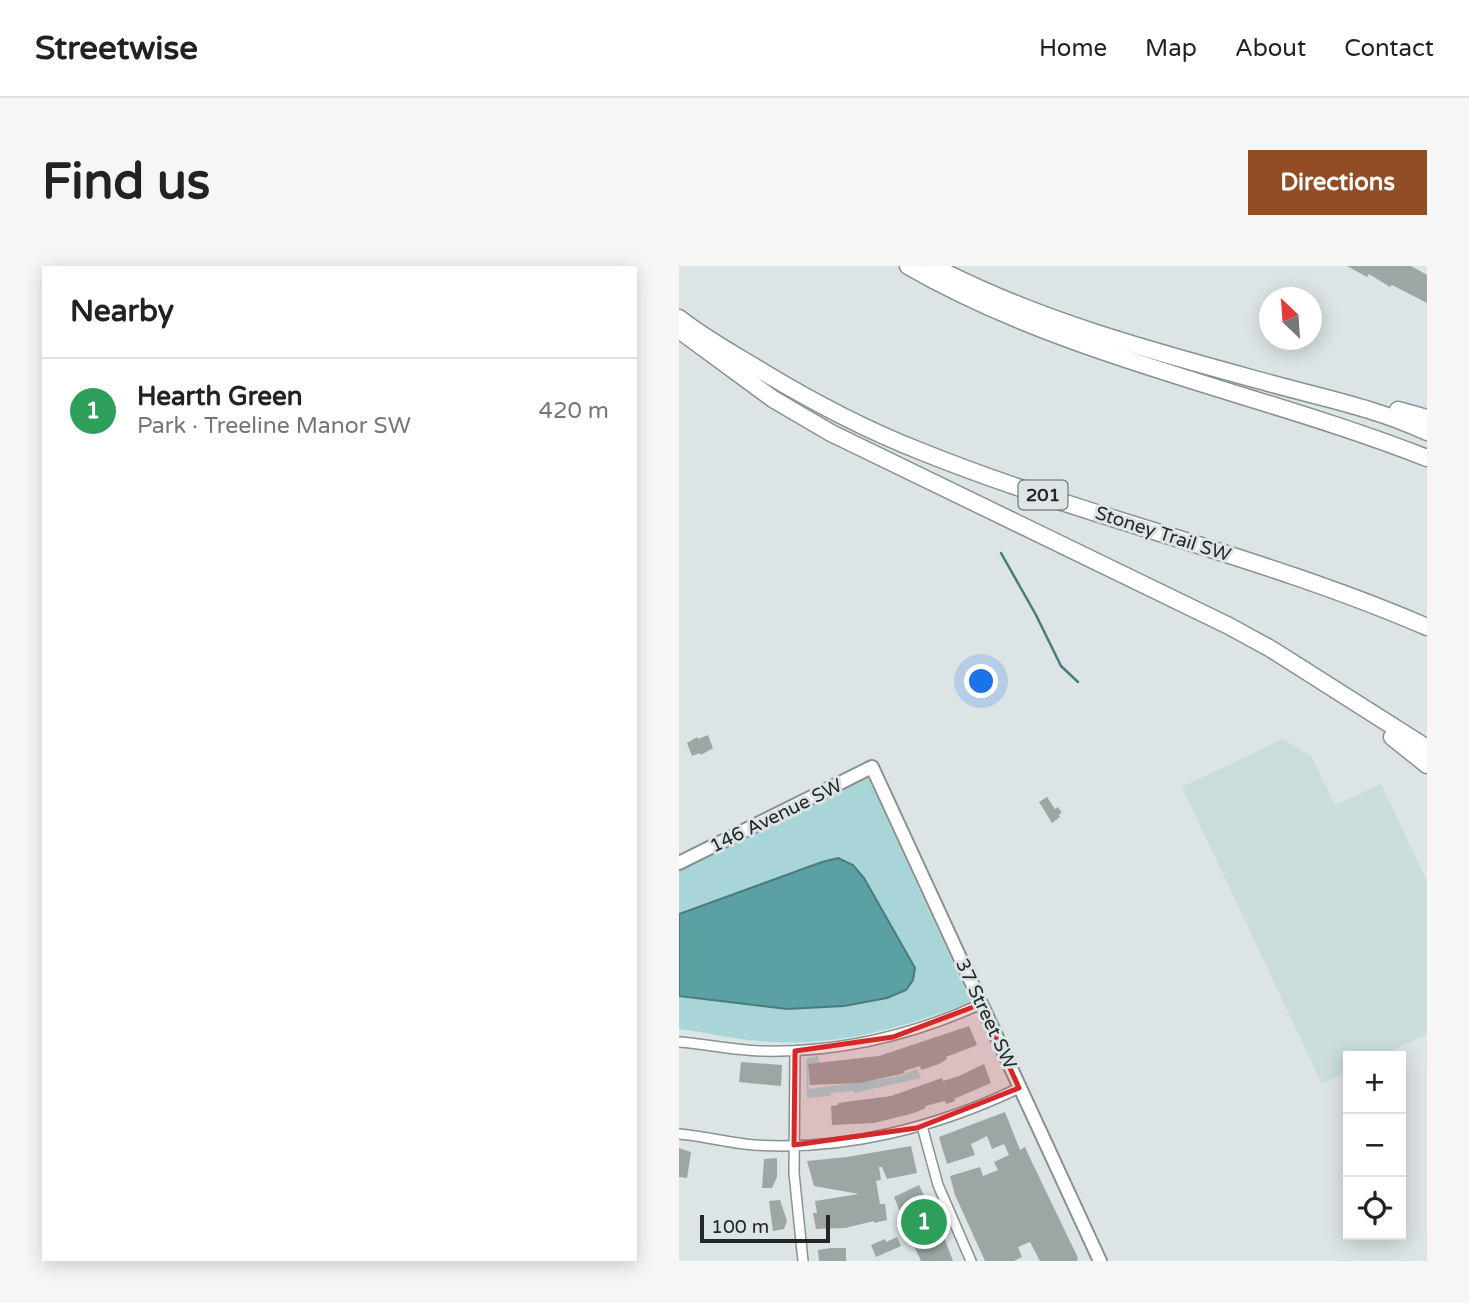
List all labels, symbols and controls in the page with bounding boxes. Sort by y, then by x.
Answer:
text: Streetwise [35,29,198,68]
text: Home [1039,34,1107,63]
text: Map [1145,34,1197,63]
text: About [1235,34,1306,63]
text: Contact [1344,34,1434,63]
button: Directions [1248,150,1427,215]
text: Find us [42,153,210,212]
north arrow [1259,287,1322,350]
text: Nearby [70,293,174,330]
text: Hearth Green [137,381,303,412]
text: 1 [86,397,100,425]
text: 420 m [539,397,609,425]
text: Park · Treeline Manor SW [137,412,411,440]
road number: 201 [1019,480,1067,510]
street label: Stoney Trail SW [1093,502,1233,566]
your location [964,664,998,698]
street label: 146 Avenue SW [706,774,846,858]
street label: 37 Street SW [951,955,1021,1073]
map controls [1343,1051,1406,1240]
button: + [1343,1051,1406,1114]
button: − [1343,1114,1406,1177]
button: locate [1343,1177,1406,1240]
pin: 1 [901,1196,947,1248]
scale bar [700,1212,829,1244]
text: 100 m [711,1216,769,1238]

